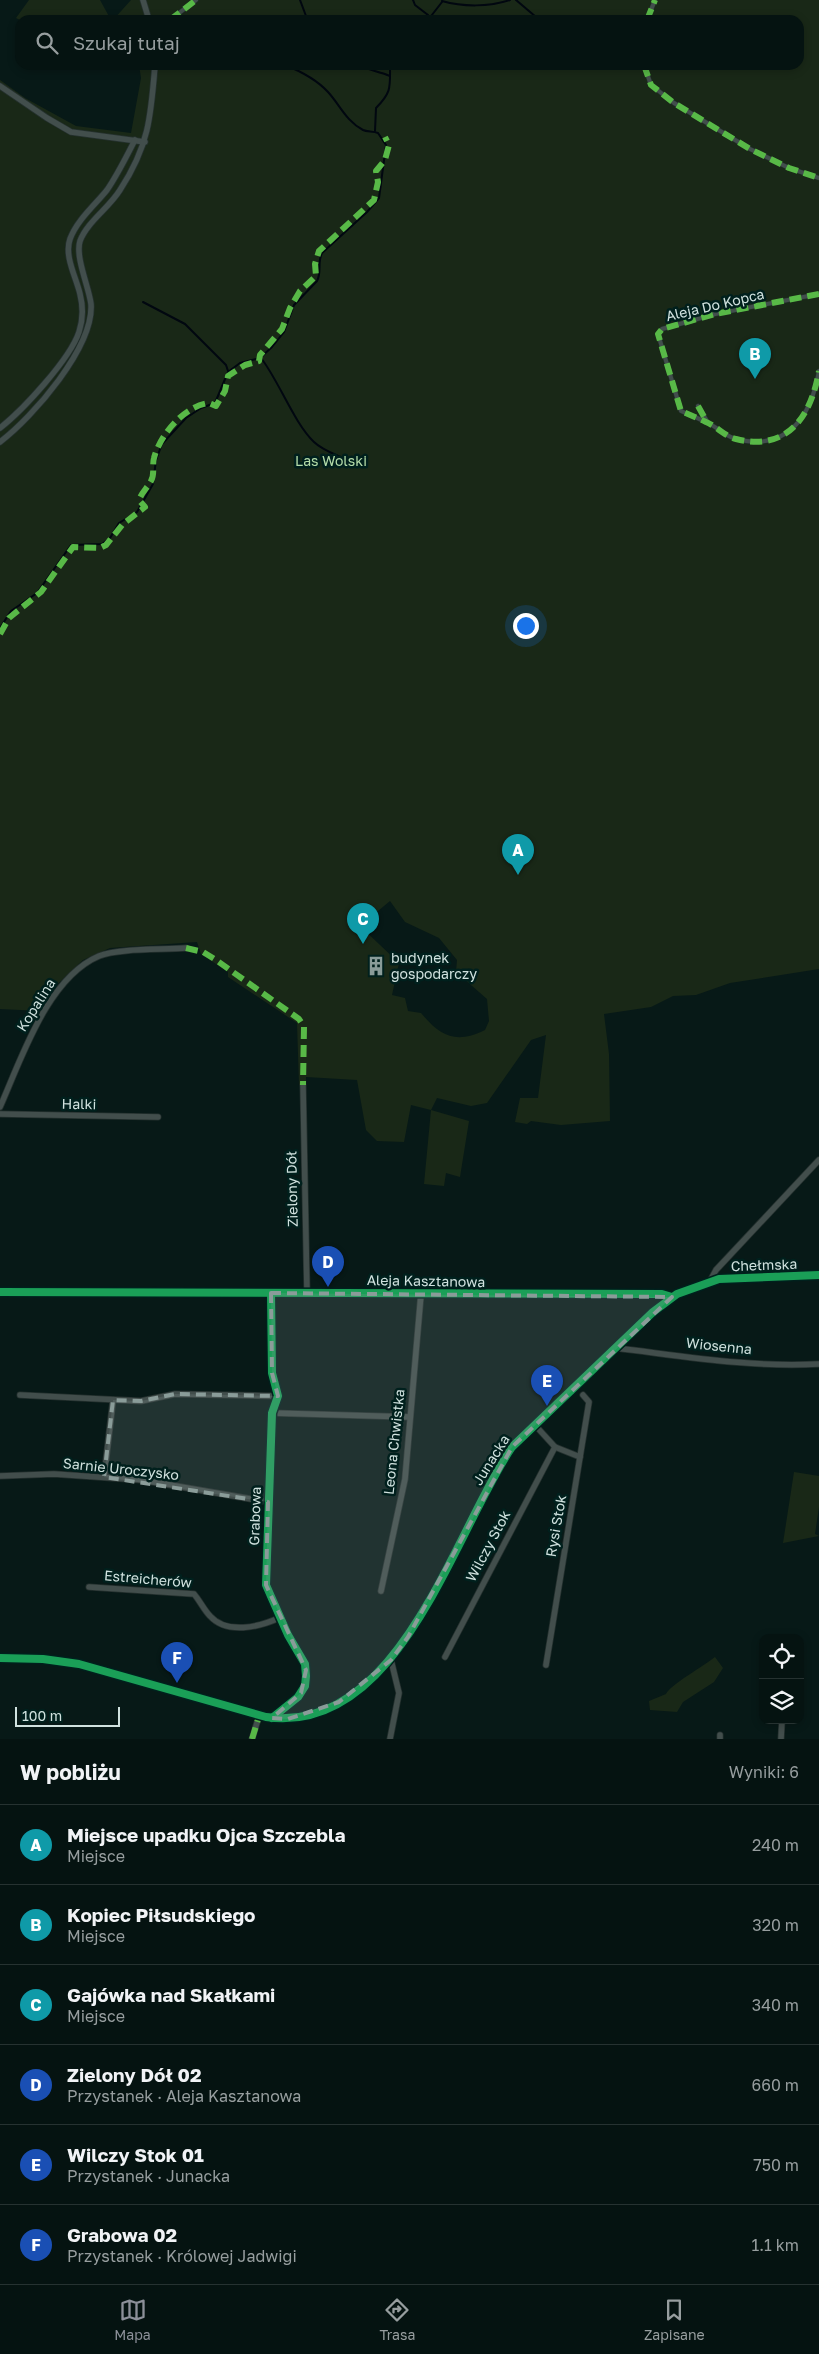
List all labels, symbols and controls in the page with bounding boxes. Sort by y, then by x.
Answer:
search box [15,15,804,70]
icon: search [33,29,61,57]
text: Szukaj tutaj [73,31,180,54]
street label: Aleja Do Kopca [664,285,766,324]
pin: B [739,338,771,379]
park label: Las Wolski [295,452,367,469]
your location [513,613,539,639]
pin: A [502,834,534,875]
pin: C [347,903,379,944]
place label: budynek gospodarczy [391,949,477,982]
building icon: budynek gospodarczy [365,955,387,977]
street label: Kopalina [13,975,58,1034]
street label: Halki [62,1095,97,1112]
street label: Zielony Dół [282,1151,301,1227]
pin: D [312,1246,344,1287]
street label: Chełmska [730,1255,798,1274]
street label: Aleja Kasztanowa [367,1271,485,1290]
street label: Wiosenna [685,1334,753,1357]
pin: E [531,1365,563,1406]
street label: Leona Chwistka [380,1388,408,1496]
street label: Junacka [469,1431,513,1488]
street label: Sarnie Uroczysko [62,1454,180,1483]
street label: Grabowa [245,1486,264,1546]
street label: Rysi Stok [542,1494,569,1558]
street label: Wilczy Stok [462,1507,514,1584]
street label: Estreicherów [103,1566,193,1591]
map controls [759,1634,804,1724]
button: locate [759,1634,804,1679]
pin: F [161,1642,193,1683]
button: layers [759,1679,804,1724]
scale bar [15,1704,120,1727]
text: 100 m [22,1707,62,1724]
text: W pobliżu [20,1759,121,1785]
text: Wyniki: 6 [729,1762,799,1782]
text: Miejsce upadku Ojca Szczebla [67,1823,345,1846]
text: A [30,1835,42,1855]
text: 240 m [752,1835,799,1855]
text: Miejsce [67,1846,125,1866]
text: Kopiec Piłsudskiego [67,1903,256,1926]
text: B [30,1915,42,1935]
text: 320 m [752,1915,799,1935]
text: Miejsce [67,1926,125,1946]
text: Gajówka nad Skałkami [67,1983,275,2006]
text: C [30,1995,42,2015]
text: 340 m [752,1995,799,2015]
text: Miejsce [67,2006,125,2026]
text: Zielony Dół 02 [67,2063,202,2086]
text: D [30,2075,42,2095]
text: 660 m [752,2075,799,2095]
text: Przystanek · Aleja Kasztanowa [67,2086,301,2106]
text: Wilczy Stok 01 [67,2143,204,2166]
text: E [31,2155,41,2175]
text: 750 m [753,2155,799,2175]
text: Przystanek · Junacka [67,2166,230,2186]
text: Grabowa 02 [67,2223,177,2246]
text: F [31,2235,41,2255]
text: 1.1 km [751,2235,799,2255]
text: Przystanek · Królowej Jadwigi [67,2246,297,2266]
tab: Mapa [114,2296,151,2343]
tab: Trasa [379,2296,415,2343]
tab: Zapisane [644,2296,705,2343]

